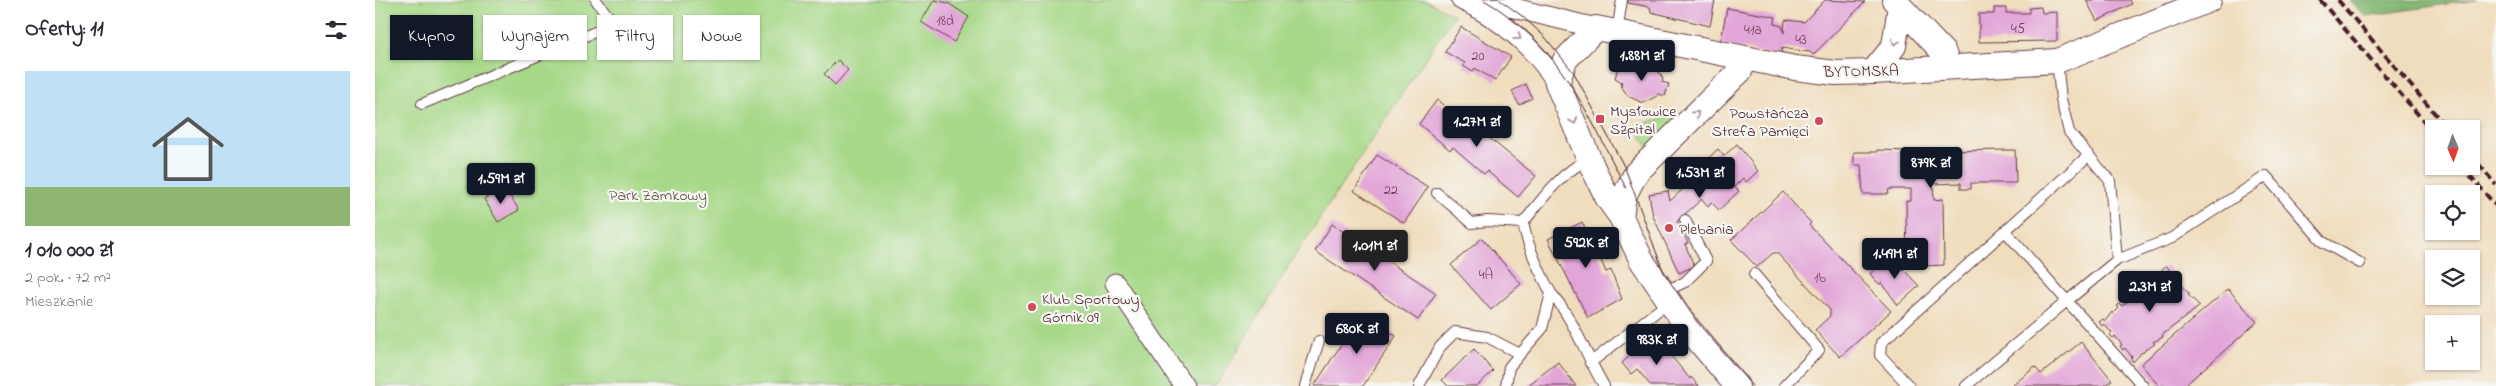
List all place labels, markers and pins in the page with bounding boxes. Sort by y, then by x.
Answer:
pin: 1.88M zł [1590,39,1694,82]
place label: Mysłowice Szpital [1610,100,1677,142]
place label: Powstańcza Strefa Pamięci [1712,102,1809,144]
pin: 1.27M zł [1425,106,1529,148]
marker: Mysłowice Szpital [1594,113,1606,125]
marker: Powstańcza Strefa Pamięci [1813,115,1825,127]
pin: 879K zł [1885,146,1977,189]
pin: 1.53M zł [1648,156,1752,199]
pin: 1.59M zł [449,162,553,205]
place label: Plebania [1679,218,1734,242]
marker: Plebania [1663,222,1675,234]
pin: 592K zł [1540,226,1632,269]
pin: 1.01M zł [1323,230,1427,272]
pin: 1.49M zł [1843,238,1947,280]
pin: 2.3M zł [2104,270,2196,313]
place label: Klub Sportowy Górnik 09 [1042,288,1139,330]
marker: Klub Sportowy Górnik 09 [1026,301,1038,313]
pin: 680K zł [1311,312,1403,355]
pin: 983K zł [1611,324,1703,366]

